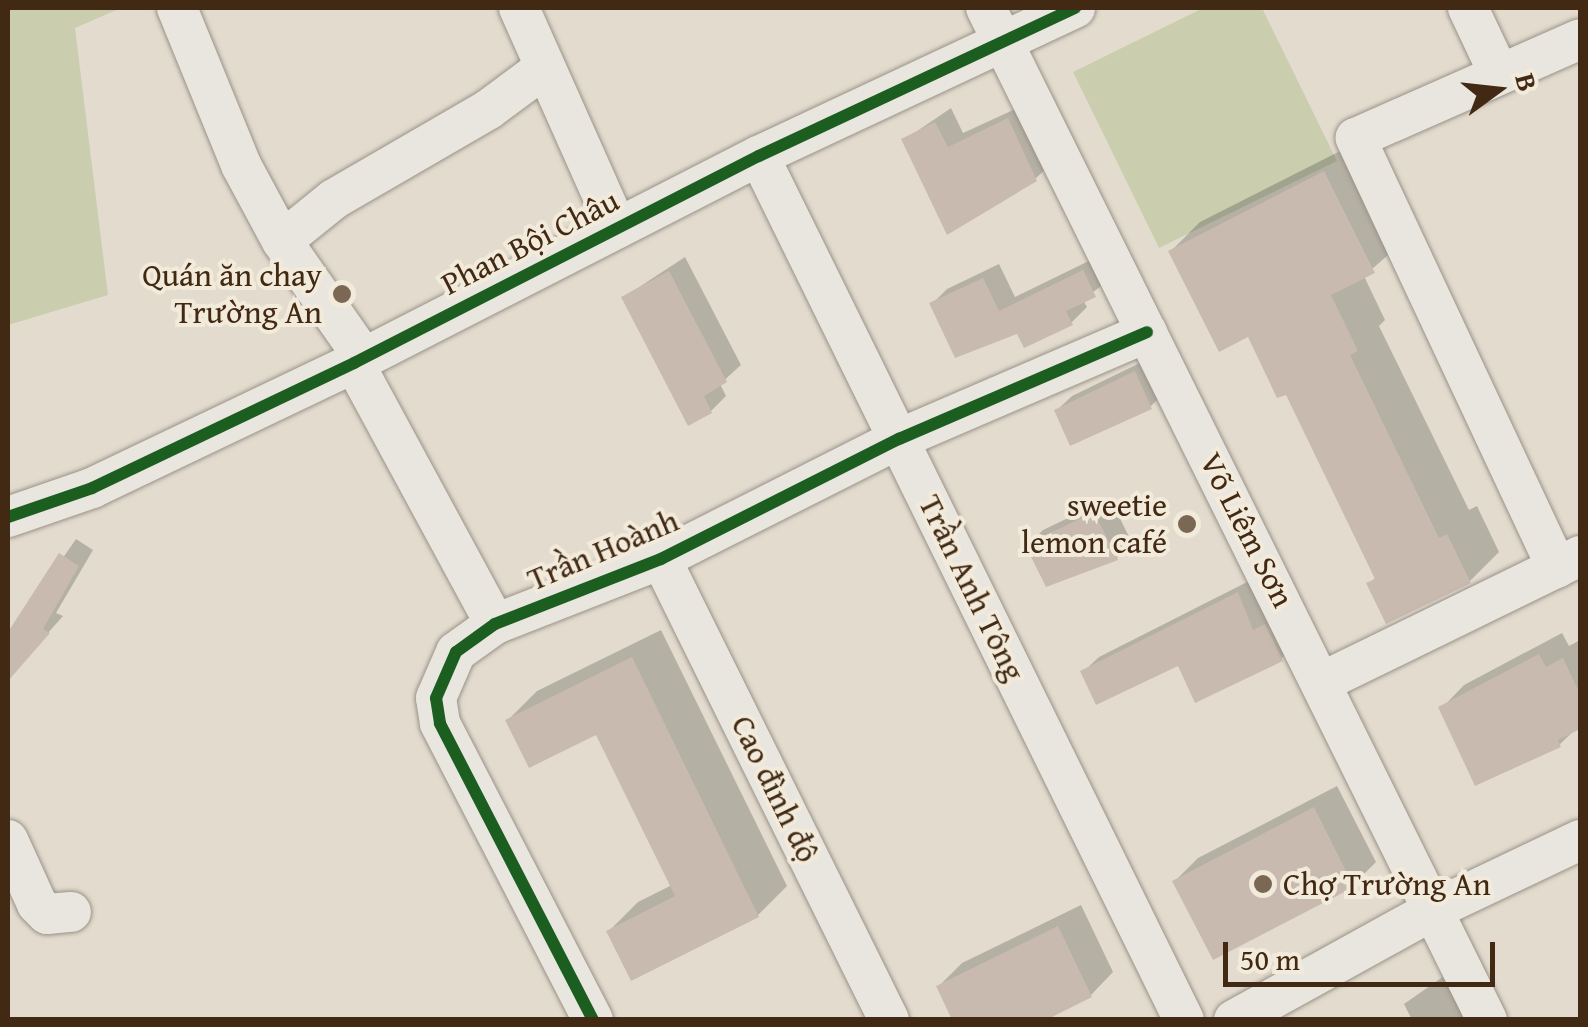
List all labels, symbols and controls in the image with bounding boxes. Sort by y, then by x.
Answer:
north arrow [1448,40,1548,140]
text: B [1505,68,1550,96]
street label: Phan Bội Châu [435,181,625,303]
place label: Quán ăn chay Trường An [142,257,322,332]
marker: Quán ăn chay Trường An [331,283,353,305]
street label: Võ Liêm Sơn [1192,446,1302,614]
place label: sweetie lemon café [1021,487,1167,562]
street label: Trần Anh Tông [911,489,1033,687]
street label: Trần Hoành [522,501,684,599]
marker: sweetie lemon café [1176,513,1198,535]
street label: Cao đình độ [723,709,827,869]
place label: Chợ Trường An [1283,865,1491,903]
marker: Chợ Trường An [1252,873,1274,895]
scale bar [1228,922,1500,984]
text: 50 m [1240,937,1300,981]

